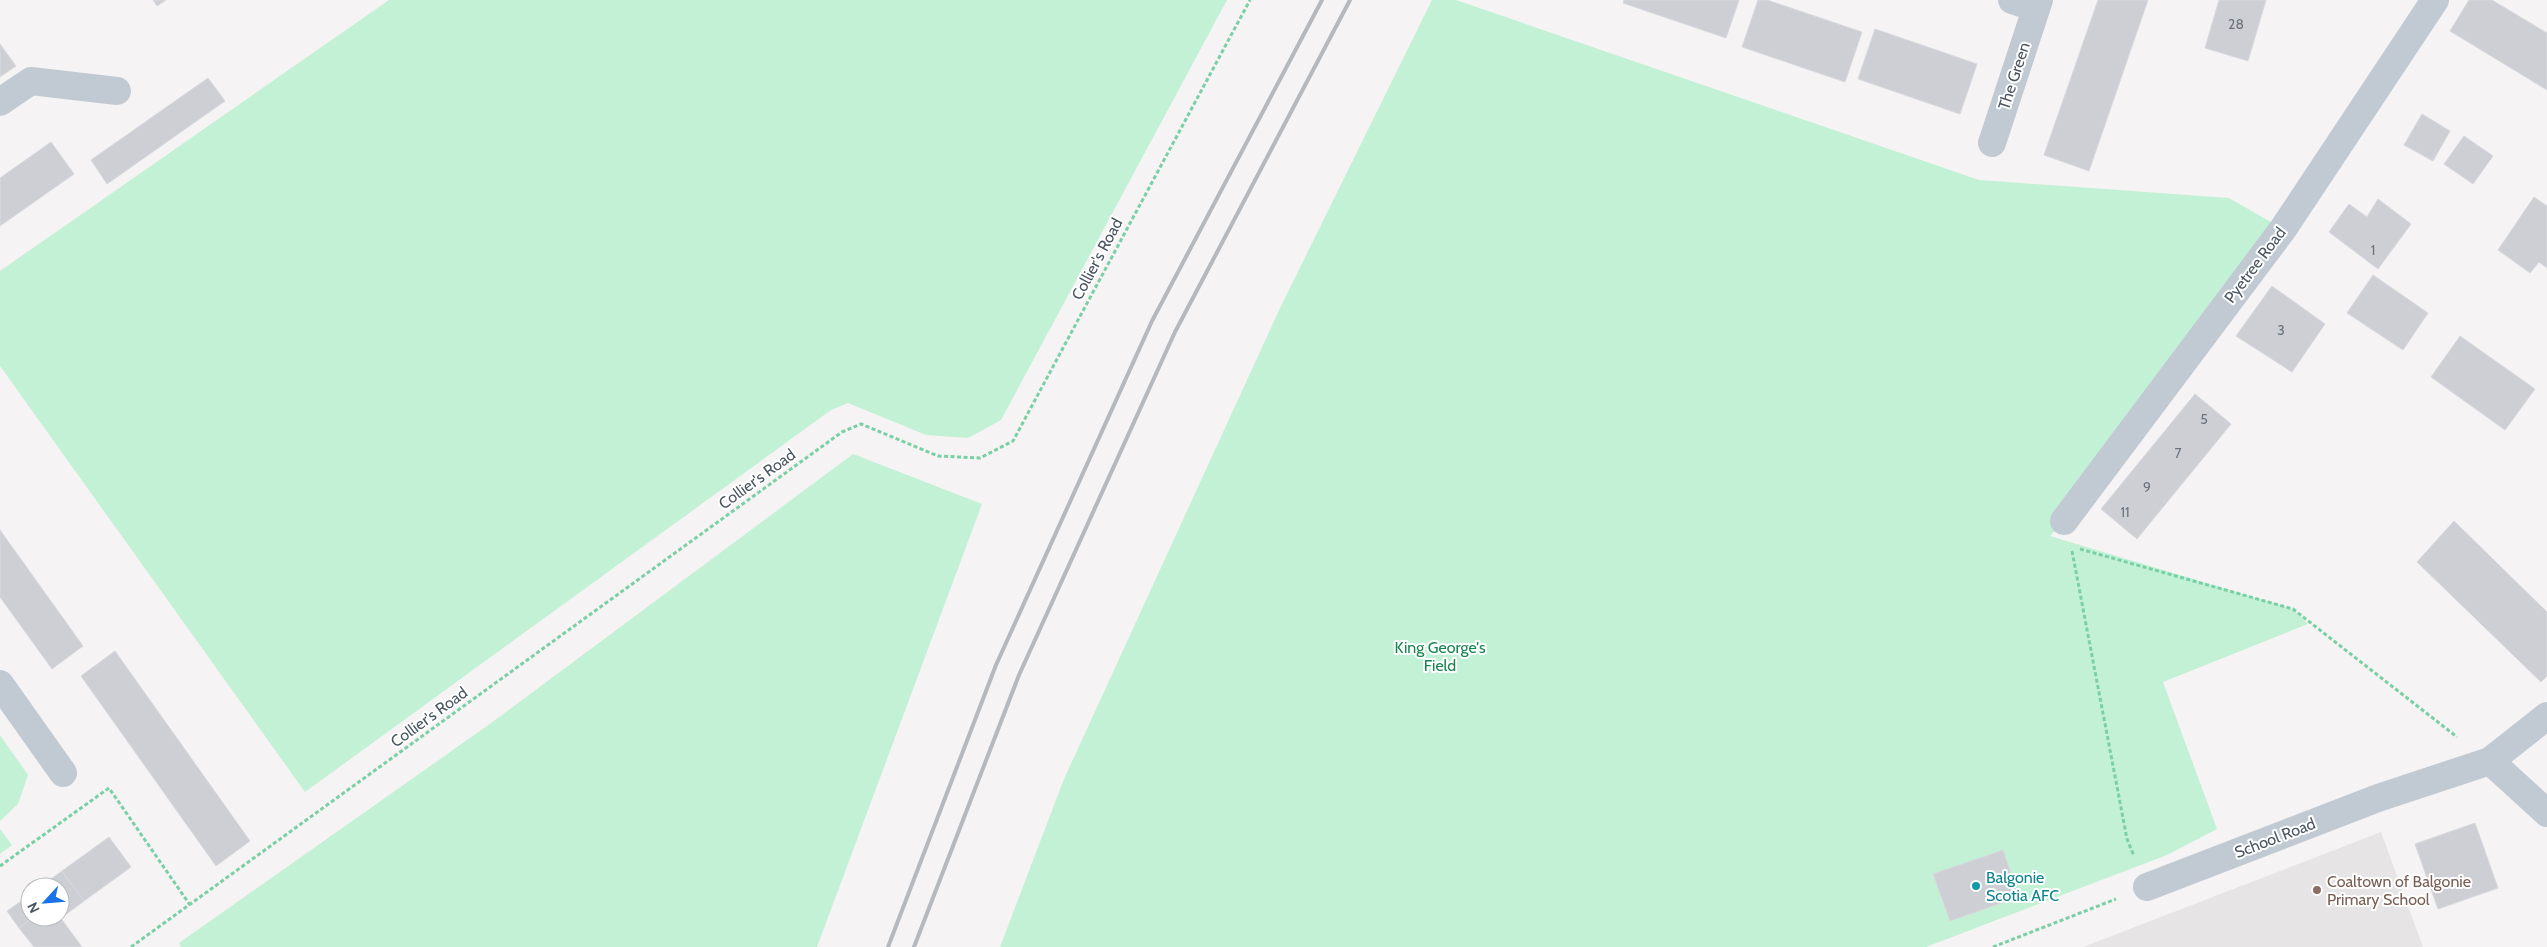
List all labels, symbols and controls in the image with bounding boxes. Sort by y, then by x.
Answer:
house number: 28 [2228,15,2244,33]
street label: The Green [1994,40,2034,112]
street label: Collier's Road [1067,215,1127,303]
street label: Pyetree Road [2220,223,2290,307]
house number: 1 [2371,241,2375,259]
house number: 3 [2277,321,2285,339]
house number: 5 [2200,410,2208,428]
house number: 7 [2174,444,2182,462]
street label: Collier's Road [715,445,799,513]
house number: 9 [2143,478,2151,496]
house number: 11 [2120,503,2130,521]
park label: King George's Field [1394,638,1486,675]
street label: Collier's Road [387,683,471,751]
street label: School Road [2232,814,2318,862]
place label: Balgonie Scotia AFC [1986,868,2059,905]
place label: Coaltown of Balgonie Primary School [2327,872,2471,909]
north arrow [20,877,70,927]
marker: Balgonie Scotia AFC [1970,880,1982,892]
marker: Coaltown of Balgonie Primary School [2311,884,2323,896]
text: N [23,899,44,916]

